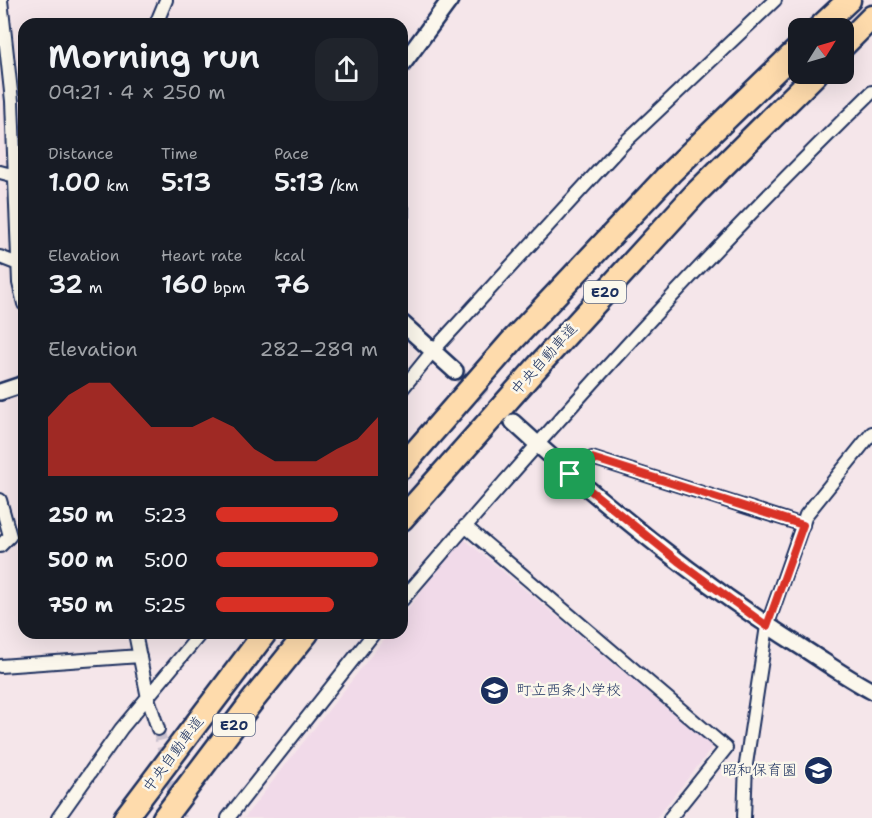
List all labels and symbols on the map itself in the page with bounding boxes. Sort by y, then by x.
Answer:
north arrow [788,18,854,84]
road number: E20 [584,281,626,303]
street label: 中央自動車道 [506,319,582,399]
pin [544,448,595,499]
school or university icon: 町立西条小学校 [479,674,511,706]
place label: 町立西条小学校 [516,680,621,700]
street label: 中央自動車道 [138,712,208,796]
road number: E20 [213,714,255,736]
school or university icon: 昭和保育園 [802,754,834,786]
place label: 昭和保育園 [722,760,797,780]

